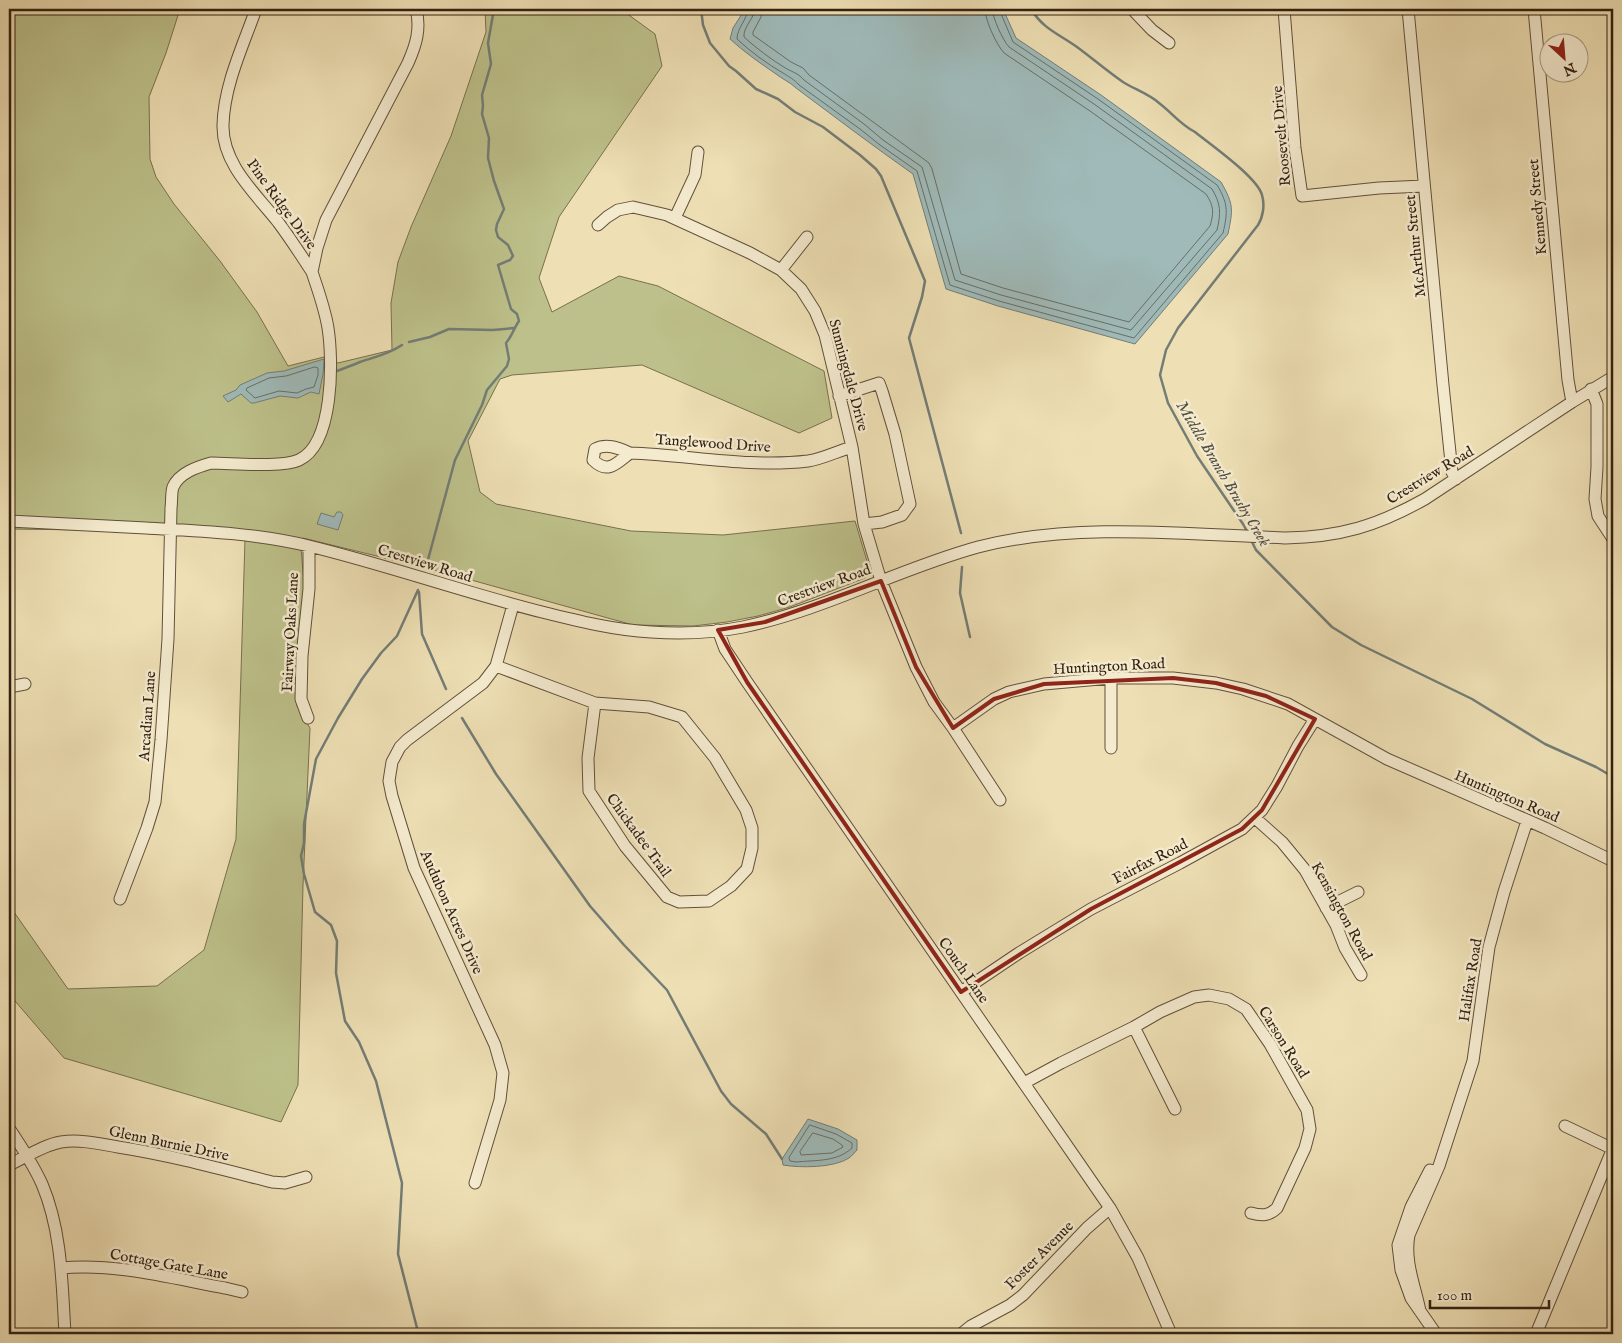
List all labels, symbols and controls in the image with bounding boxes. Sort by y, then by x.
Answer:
north arrow [1540,32,1590,82]
text: N [1560,58,1580,80]
street label: Roosevelt Drive [1268,85,1295,187]
street label: Pine Ridge Drive [242,155,321,253]
street label: Kennedy Street [1524,158,1551,256]
street label: McArthur Street [1401,194,1430,298]
street label: Sunningdale Drive [824,317,873,433]
water label: Middle Branch Brushy Creek [1171,398,1274,551]
street label: Tanglewood Drive [655,430,771,457]
street label: Crestview Road [1383,442,1478,509]
street label: Crestview Road [375,540,475,587]
street label: Crestview Road [775,559,874,611]
street label: Fairway Oaks Lane [278,572,303,692]
street label: Huntington Road [1053,654,1166,679]
street label: Arcadian Lane [135,670,160,763]
street label: Huntington Road [1452,766,1563,827]
street label: Chickadee Trail [602,790,676,881]
street label: Fairfax Road [1110,834,1192,888]
street label: Audubon Acres Drive [415,846,487,977]
street label: Kensington Road [1307,859,1377,965]
street label: Couch Lane [934,934,993,1007]
street label: Halifax Road [1455,936,1487,1023]
street label: Carson Road [1254,1003,1314,1083]
street label: Glenn Burnie Drive [107,1121,231,1166]
street label: Foster Avenue [1001,1217,1078,1294]
street label: Cottage Gate Lane [108,1245,230,1284]
scale bar [1430,1278,1548,1310]
text: 100 m [1437,1286,1473,1305]

